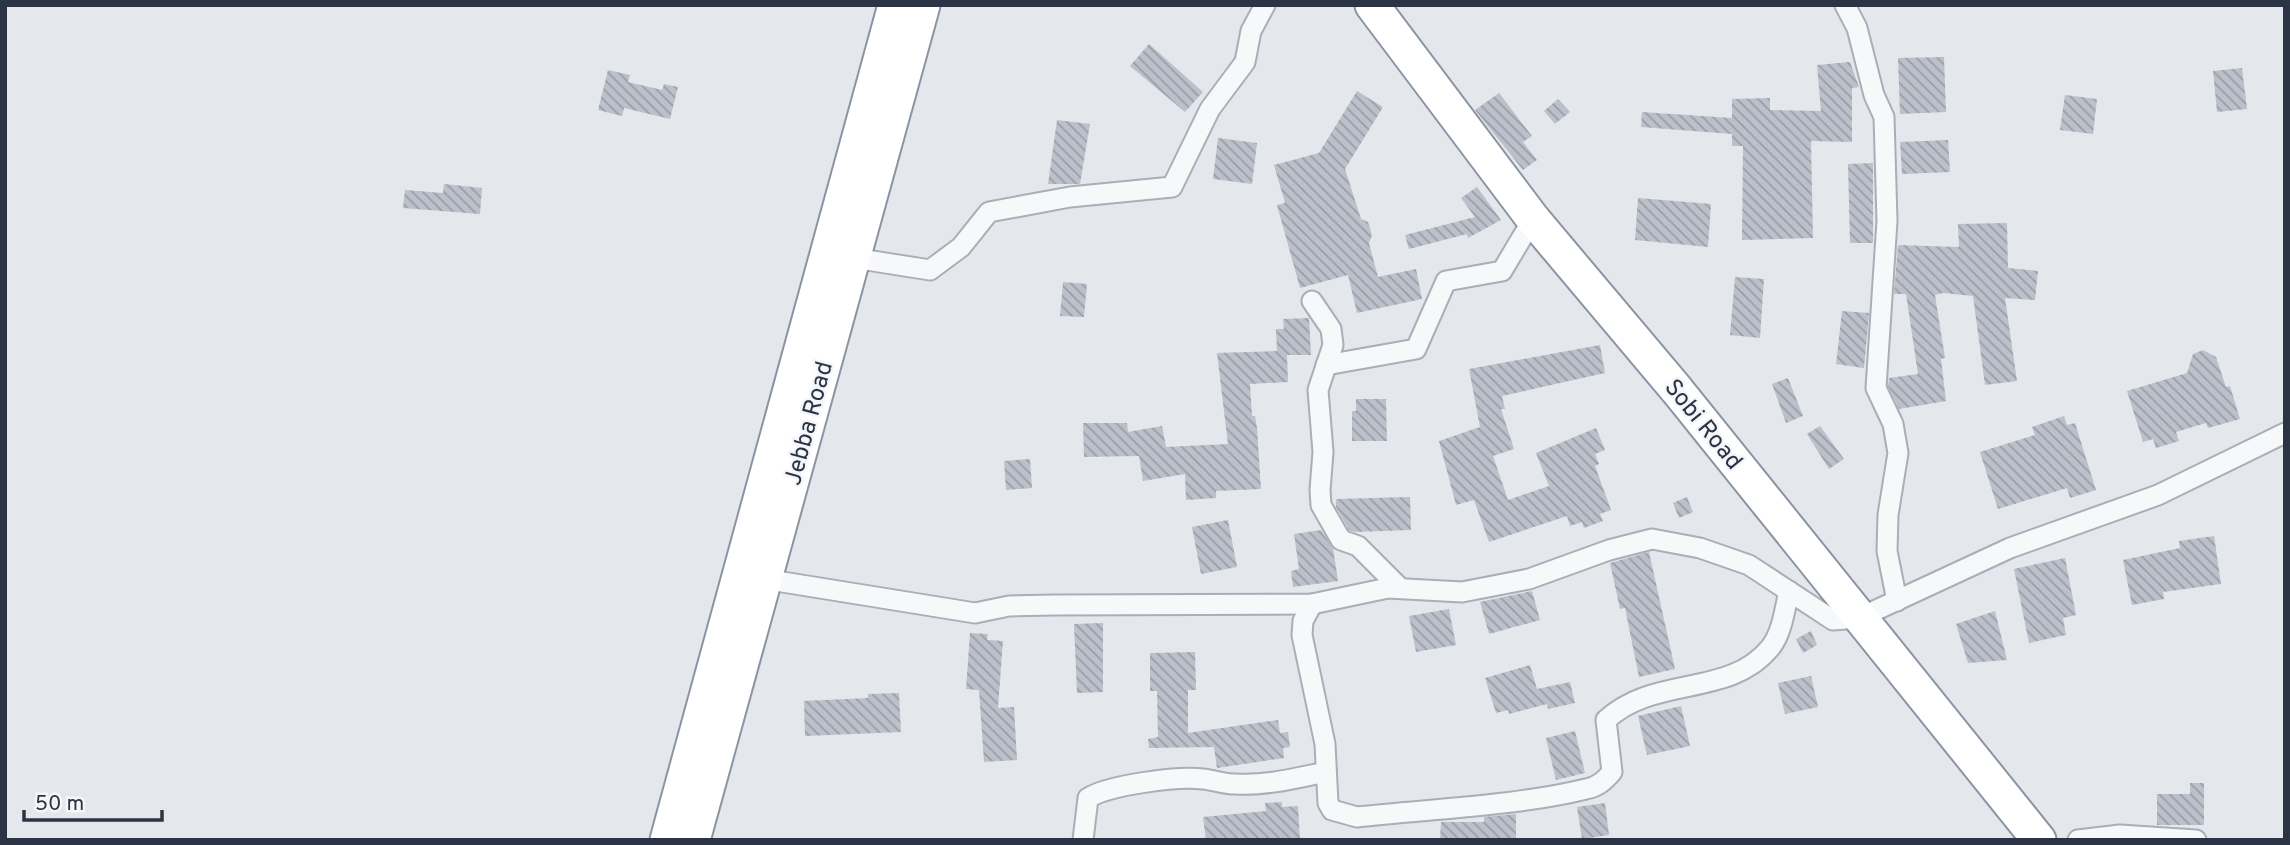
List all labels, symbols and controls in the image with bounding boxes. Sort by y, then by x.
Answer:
street label: Jebba Road [779,358,841,489]
street label: Sobi Road [1657,374,1748,477]
scale bar [24,778,163,822]
text: 50 m [35,791,84,818]

